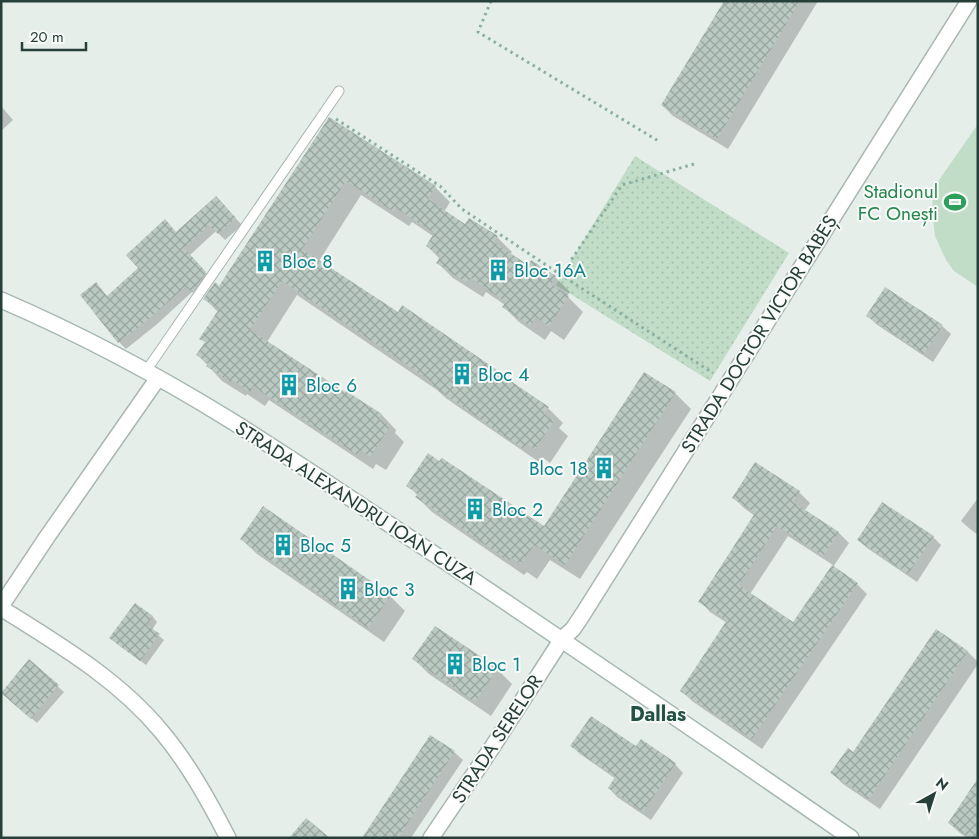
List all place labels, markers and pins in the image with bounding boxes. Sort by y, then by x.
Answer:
place label: Stadionul FC Onești [858,178,938,227]
sports icon: Stadionul FC Onești [942,189,968,215]
building icon: Bloc 8 [252,248,278,274]
place label: Bloc 8 [282,248,333,275]
building icon: Bloc 16A [485,257,511,283]
place label: Bloc 16A [514,257,587,284]
building icon: Bloc 4 [449,361,475,387]
place label: Bloc 4 [478,361,529,388]
building icon: Bloc 6 [276,372,302,398]
place label: Bloc 6 [306,372,357,399]
place label: Bloc 18 [529,455,588,482]
building icon: Bloc 18 [591,455,617,481]
building icon: Bloc 2 [462,496,488,522]
place label: Bloc 2 [492,496,543,523]
building icon: Bloc 5 [270,532,296,558]
place label: Bloc 5 [300,532,351,559]
building icon: Bloc 3 [335,576,361,602]
place label: Bloc 3 [364,576,415,603]
building icon: Bloc 1 [442,651,468,677]
place label: Bloc 1 [472,651,521,678]

